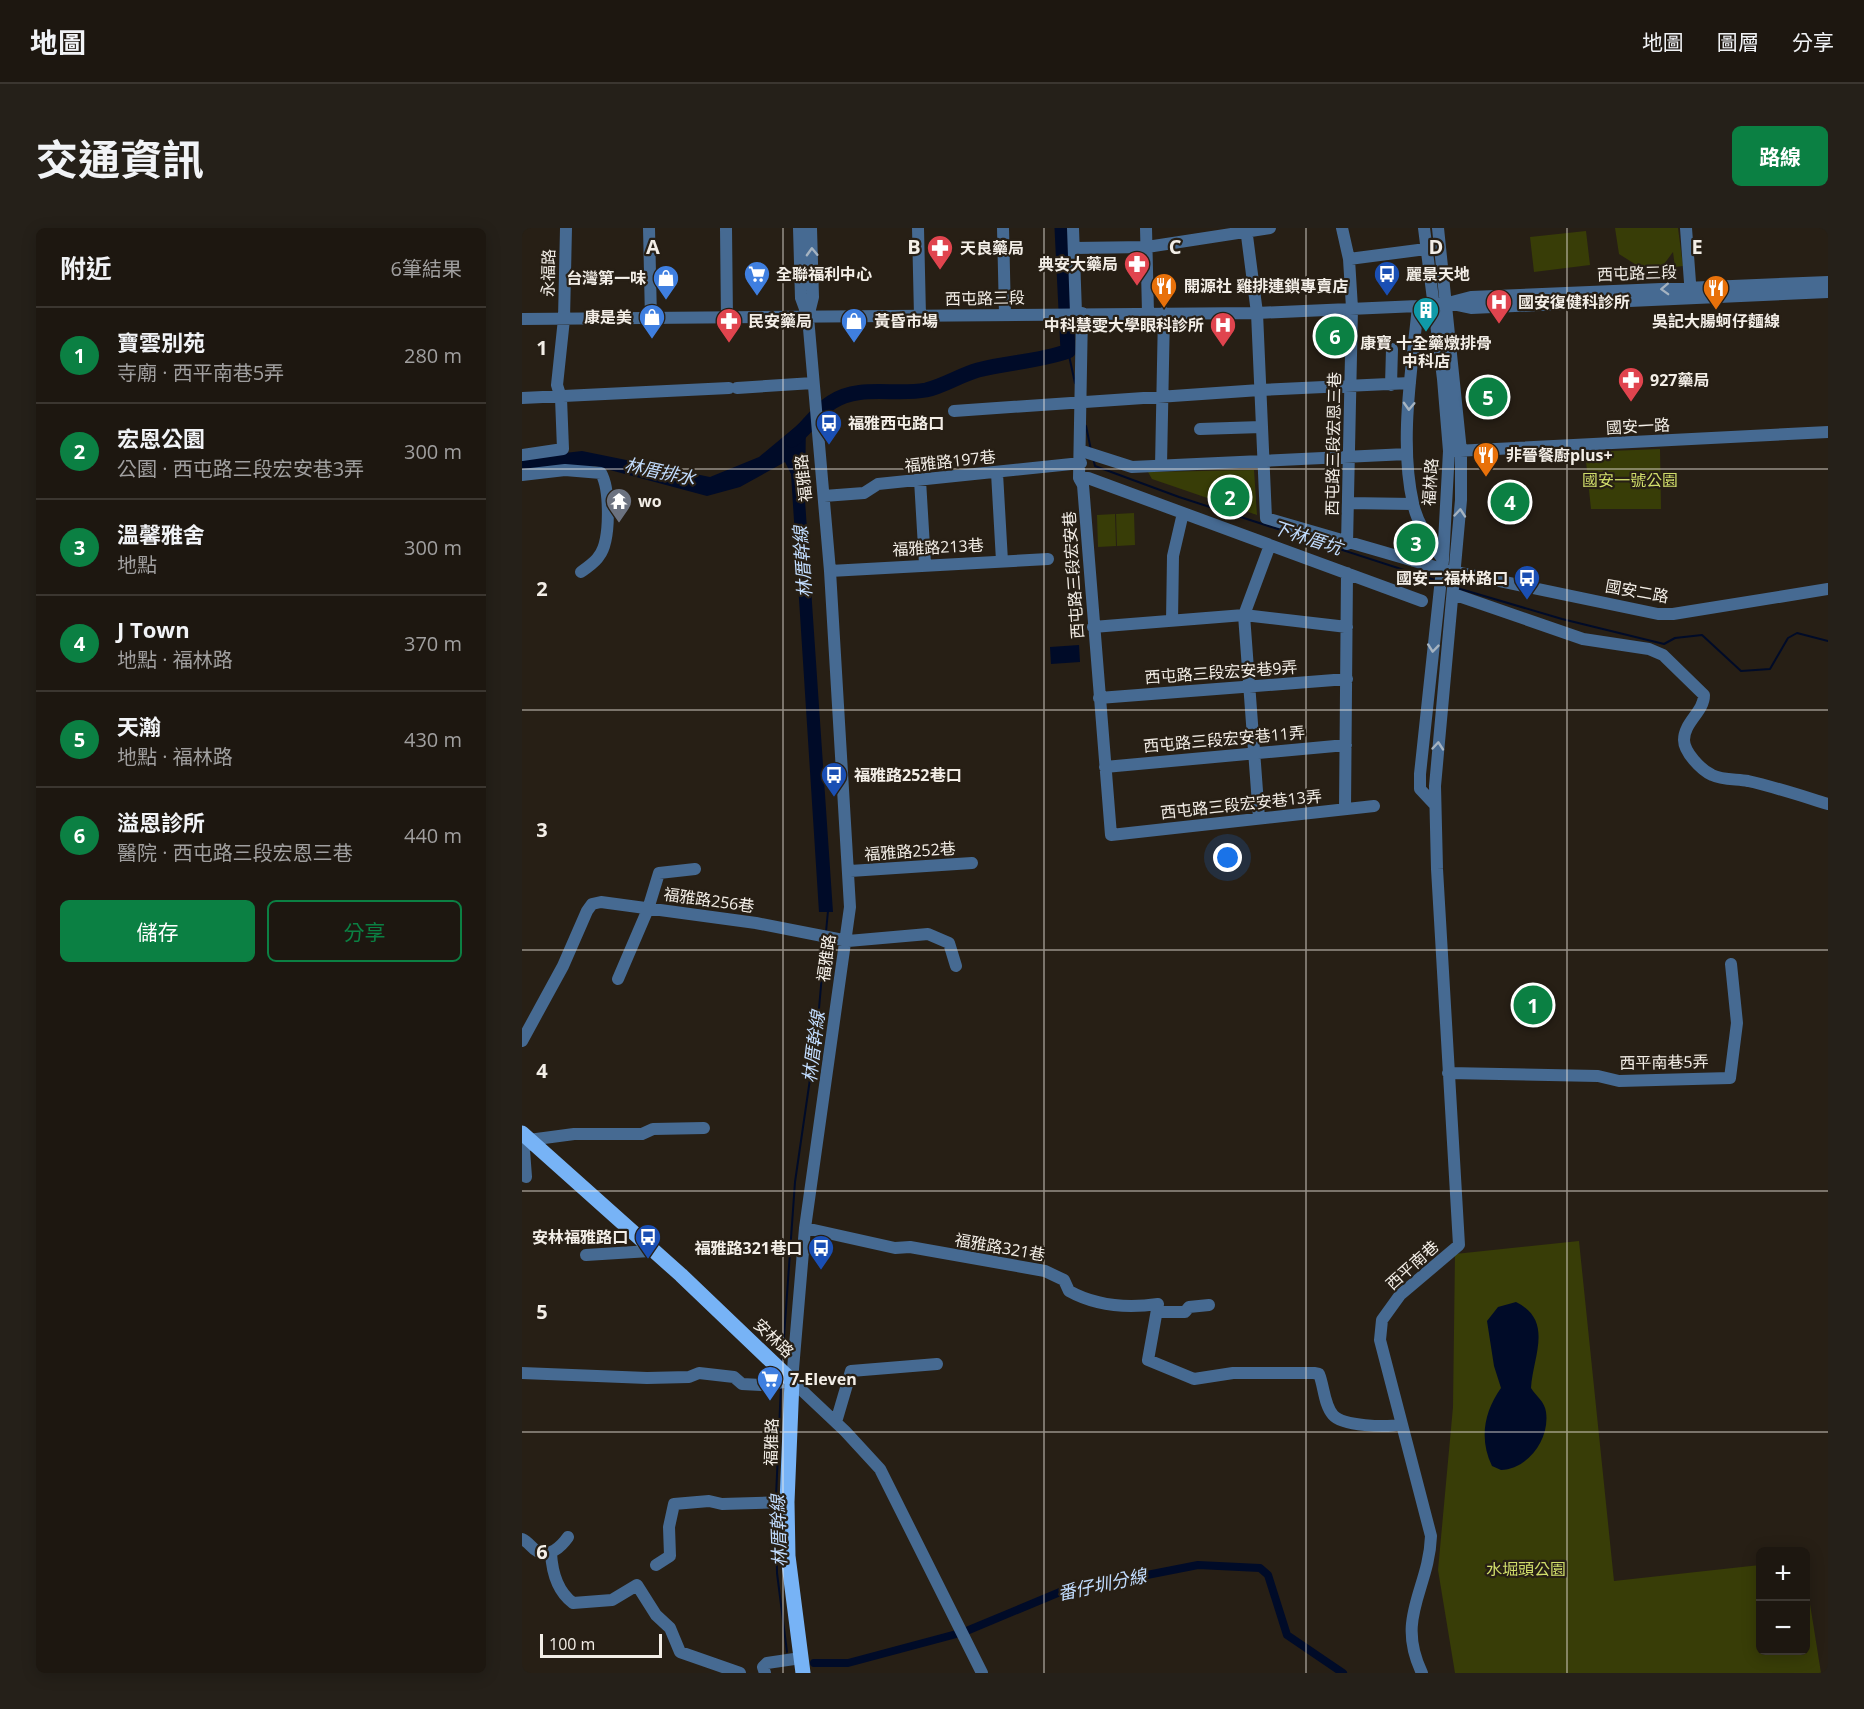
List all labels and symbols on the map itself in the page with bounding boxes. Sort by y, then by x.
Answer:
text: A [646,233,660,260]
text: B [907,233,921,260]
pharmacy icon: 天良藥局 [925,233,955,271]
text: C [1169,233,1182,260]
text: D [1429,233,1443,260]
text: E [1691,233,1703,260]
place label: 天良藥局 [960,237,1024,259]
one-way arrow [805,247,818,256]
street label: 永福路 [537,249,559,297]
pharmacy icon: 典安大藥局 [1122,249,1152,287]
place label: 典安大藥局 [1038,253,1118,275]
supermarket icon: 全聯福利中心 [742,259,772,297]
bus stop icon: 麗景天地 [1372,259,1402,297]
street label: 西屯路三段 [1597,261,1677,285]
shop icon: 台灣第一味 [651,263,681,301]
place label: 全聯福利中心 [776,263,872,285]
place label: 麗景天地 [1406,263,1470,285]
place label: 台灣第一味 [566,267,646,289]
restaurant icon: 開源社 雞排連鎖專賣店 [1149,271,1179,309]
restaurant icon: 吳記大腸蚵仔麵線 [1701,273,1731,311]
place label: 開源社 雞排連鎖專賣店 [1184,275,1348,297]
one-way arrow [1660,282,1669,295]
street label: 西屯路三段 [945,286,1025,310]
hospital icon: 國安復健科診所 [1484,287,1514,325]
place label: 國安復健科診所 [1518,291,1630,313]
building icon: 康寶 十全藥燉排骨 中科店 [1411,295,1441,333]
shop icon: 康是美 [637,302,667,340]
place label: 康是美 [584,306,632,328]
pharmacy icon: 民安藥局 [714,306,744,344]
shop icon: 黃昏市場 [839,306,869,344]
place label: 民安藥局 [748,310,812,332]
place label: 黃昏市場 [874,310,938,332]
hospital icon: 中科慧雯大學眼科診所 [1208,310,1238,348]
place label: 吳記大腸蚵仔麵線 [1652,310,1780,332]
place label: 中科慧雯大學眼科診所 [1044,314,1204,336]
pin: 6 [1316,314,1354,358]
place label: 康寶 十全藥燉排骨 中科店 [1360,332,1492,372]
text: 1 [536,334,548,361]
pharmacy icon: 927藥局 [1616,365,1646,403]
place label: 927藥局 [1650,369,1709,391]
street label: 西屯路三段宏恩三巷 [1321,372,1345,516]
pin: 5 [1468,374,1508,420]
one-way arrow [1403,402,1416,411]
bus stop icon: 福雅西屯路口 [814,408,844,446]
place label: 福雅西屯路口 [848,412,944,434]
street label: 國安一路 [1605,413,1671,439]
restaurant icon: 非晉餐廚plus+ [1471,440,1501,478]
place label: 非晉餐廚plus+ [1506,444,1613,466]
street label: 福雅路197巷 [903,445,997,477]
water label: 林厝排水 [622,452,699,490]
street label: 福雅路 [790,453,816,503]
street label: 福林路 [1417,457,1443,507]
park label: 國安一號公園 [1582,469,1678,491]
pin: 2 [1210,474,1250,520]
pin: 4 [1490,480,1530,524]
temple icon: wo [604,486,634,524]
place label: wo [638,490,662,512]
one-way arrow [1453,508,1466,517]
street label: 西屯路三段宏安巷 [1058,510,1088,640]
water label: 下林厝坑 [1269,515,1348,561]
pin: 3 [1396,520,1436,566]
water label: 林厝幹線 [787,523,816,599]
street label: 福雅路213巷 [892,534,984,560]
bus stop icon: 國安二福林路口 [1512,563,1542,601]
place label: 國安二福林路口 [1396,567,1508,589]
text: 2 [536,575,548,602]
street label: 國安二路 [1604,575,1670,607]
one-way arrow [1428,643,1440,652]
street label: 西屯路三段宏安巷9弄 [1144,656,1298,688]
street label: 西屯路三段宏安巷11弄 [1142,721,1306,757]
one-way arrow [1431,742,1444,751]
bus stop icon: 福雅路252巷口 [819,760,849,798]
place label: 福雅路252巷口 [854,764,961,786]
street label: 西屯路三段宏安巷13弄 [1159,785,1323,823]
text: 3 [536,816,548,843]
street label: 福雅路252巷 [864,837,956,865]
your location [1213,843,1242,872]
street label: 福雅路256巷 [662,883,756,917]
street label: 福雅路 [812,933,840,983]
pin: 1 [1514,982,1552,1028]
water label: 林厝幹線 [797,1008,830,1084]
street label: 西平南巷5弄 [1619,1050,1709,1074]
text: 4 [536,1057,548,1084]
bus stop icon: 安林福雅路口 [633,1222,663,1260]
place label: 安林福雅路口 [532,1226,628,1248]
street label: 福雅路321巷 [953,1228,1047,1266]
bus stop icon: 福雅路321巷口 [806,1233,836,1271]
street label: 西平南巷 [1381,1235,1443,1295]
place label: 福雅路321巷口 [695,1237,802,1259]
text: 5 [536,1298,548,1325]
street label: 安林路 [749,1313,799,1363]
supermarket icon: 7-Eleven [755,1364,785,1402]
place label: 7-Eleven [790,1368,857,1390]
street label: 福雅路 [759,1418,783,1466]
water label: 林厝幹線 [765,1493,791,1567]
text: 6 [536,1538,548,1565]
park label: 水堀頭公園 [1486,1558,1566,1580]
water label: 番仔圳分線 [1055,1563,1150,1605]
scale bar [540,1631,662,1658]

